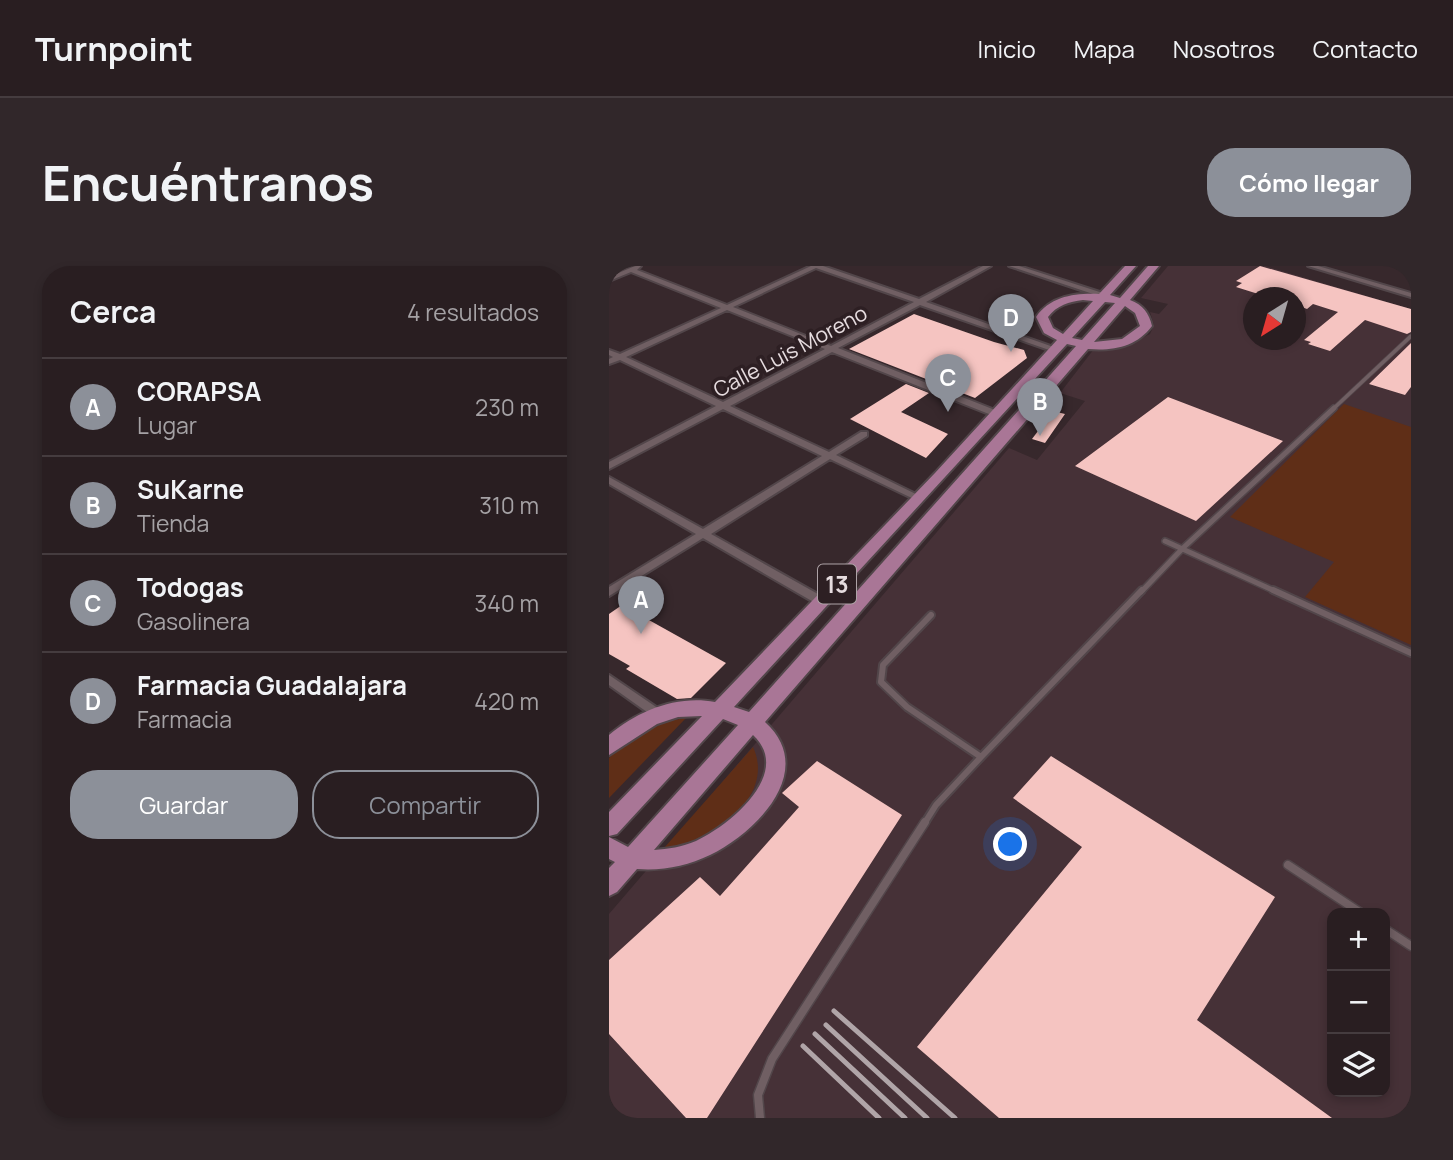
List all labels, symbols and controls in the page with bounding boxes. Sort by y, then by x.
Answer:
text: Turnpoint [35,26,193,71]
text: Inicio [978,32,1036,65]
text: Mapa [1074,32,1135,65]
text: Nosotros [1173,32,1275,65]
text: Contacto [1313,32,1418,65]
button: Cómo llegar [1207,148,1411,217]
text: Encuéntranos [42,149,374,216]
north arrow [1243,287,1306,350]
text: Cerca [70,291,156,332]
pin: D [988,294,1034,352]
text: 4 resultados [407,296,539,328]
street label: Calle Luis Moreno [708,299,872,403]
pin: C [925,354,971,412]
text: CORAPSA [137,373,261,409]
pin: B [1017,378,1063,436]
text: A [85,391,101,423]
text: 230 m [475,391,539,423]
text: Lugar [137,409,197,441]
text: SuKarne [137,471,244,507]
text: B [86,489,100,521]
text: 310 m [479,489,539,521]
text: Tienda [137,507,209,539]
road number: 13 [818,564,856,604]
text: Todogas [137,569,244,605]
pin: A [618,576,664,634]
text: C [85,587,102,619]
text: 340 m [475,587,539,619]
text: Gasolinera [137,605,250,637]
text: Farmacia Guadalajara [137,667,407,703]
text: D [85,685,101,717]
text: 420 m [474,685,539,717]
text: Farmacia [137,703,232,735]
button: Guardar [70,770,298,839]
button: Compartir [312,770,539,839]
your location [993,827,1027,861]
map controls [1327,908,1390,1097]
button: + [1327,908,1390,971]
button: − [1327,971,1390,1034]
button: layers [1327,1034,1390,1097]

